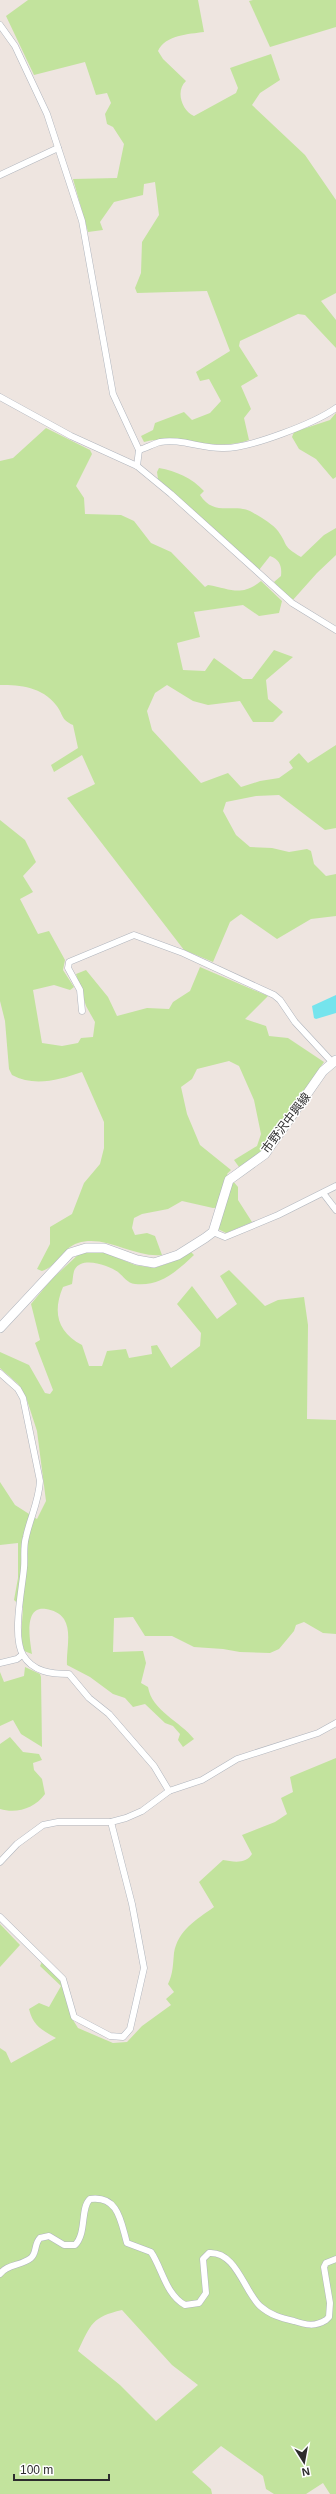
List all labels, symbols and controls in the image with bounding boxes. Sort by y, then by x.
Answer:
street label: 市野沢中興線 [259,1090,313,1156]
north arrow [284,2442,324,2482]
scale bar [14,2456,109,2482]
text: 100 m [20,2463,53,2477]
text: N [301,2465,311,2478]

